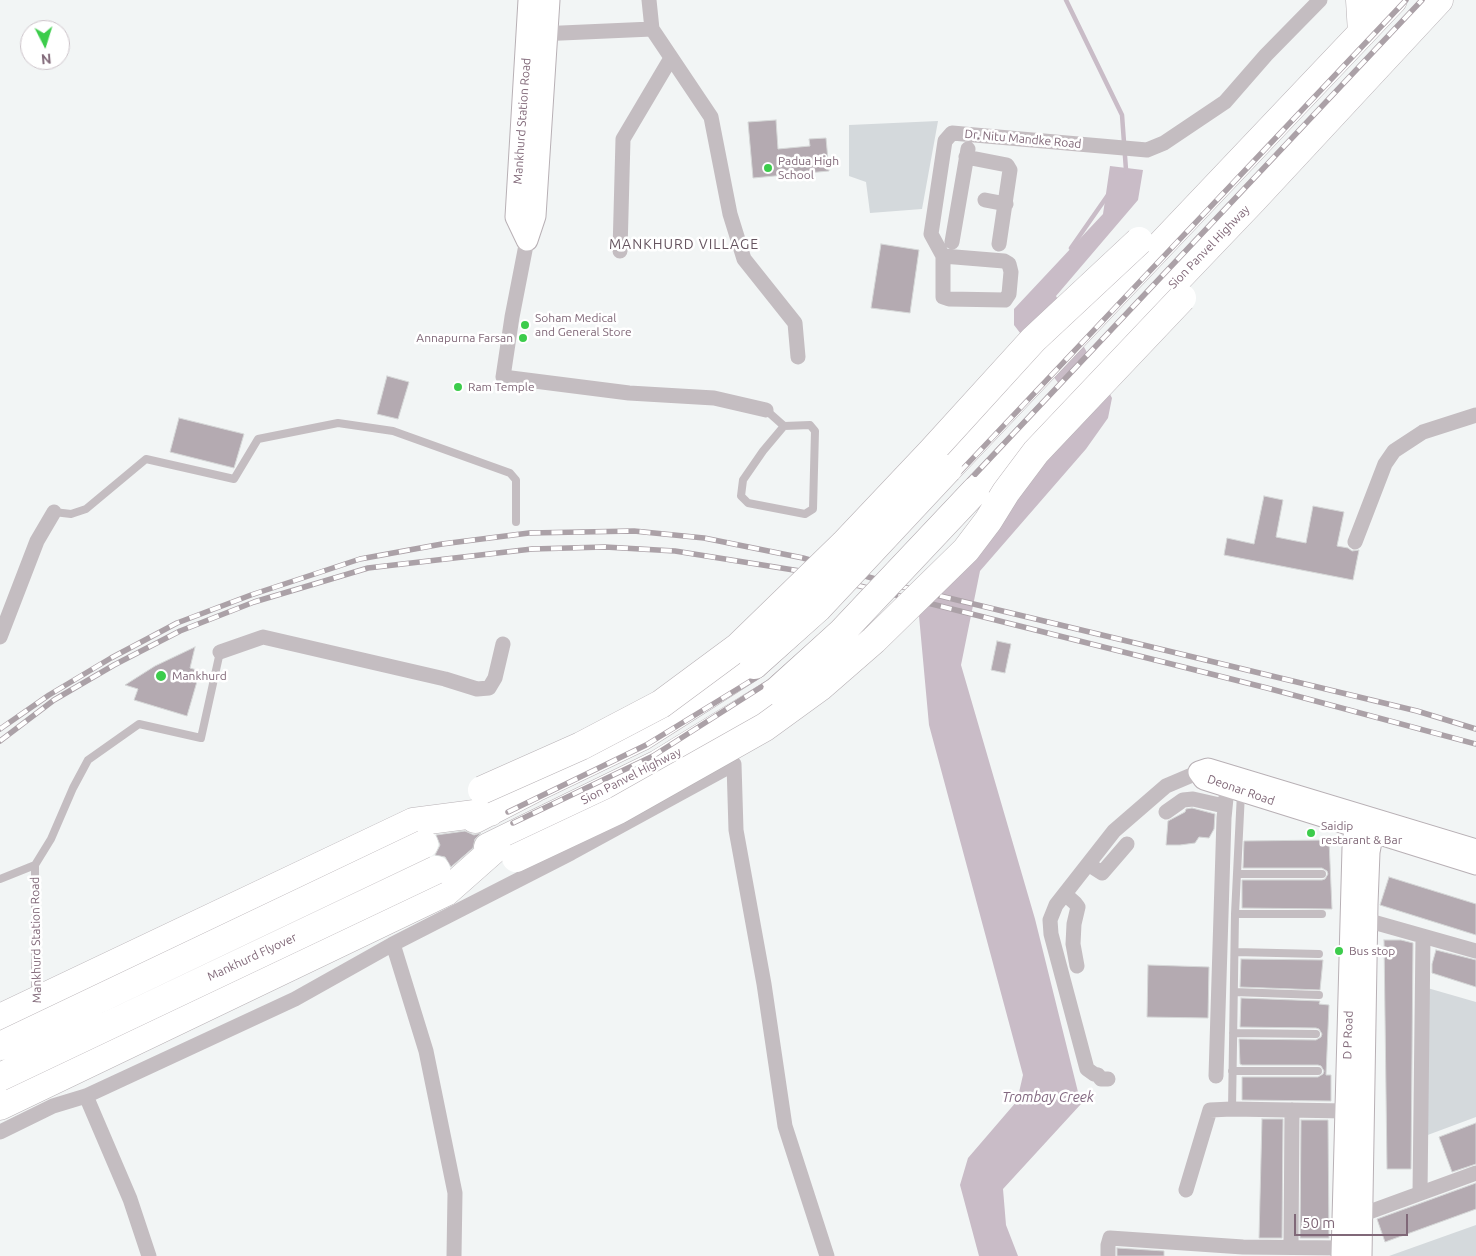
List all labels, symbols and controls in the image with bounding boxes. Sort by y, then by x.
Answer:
north arrow [20,20,70,70]
text: N [40,51,52,67]
street label: Mankhurd Station Road [510,57,534,185]
street label: Dr. Nitu Mandke Road [964,127,1082,151]
place label: Padua High School [778,154,839,182]
marker: Padua High School [762,162,774,174]
street label: Sion Panvel Highway [1165,202,1253,292]
district label: MANKHURD VILLAGE [607,236,761,252]
place label: Soham Medical and General Store [535,311,632,339]
marker: Soham Medical and General Store [519,319,531,331]
place label: Annapurna Farsan [416,331,513,345]
marker: Annapurna Farsan [517,332,529,344]
place label: Ram Temple [468,380,535,394]
marker: Ram Temple [452,381,464,393]
marker: Mankhurd [154,669,168,683]
place label: Mankhurd [172,669,227,683]
street label: Sion Panvel Highway [579,745,683,807]
street label: Deonar Road [1206,772,1276,808]
place label: Saidip restarant & Bar [1321,819,1402,847]
marker: Saidip restarant & Bar [1305,827,1317,839]
street label: Mankhurd Station Road [28,877,44,1003]
street label: Mankhurd Flyover [205,930,299,984]
place label: Bus stop [1349,944,1395,958]
marker: Bus stop [1333,945,1345,957]
street label: D P Road [1340,1010,1356,1060]
water label: Trombay Creek [1002,1089,1094,1105]
scale bar [1296,1204,1410,1236]
text: 50 m [1302,1214,1335,1231]

